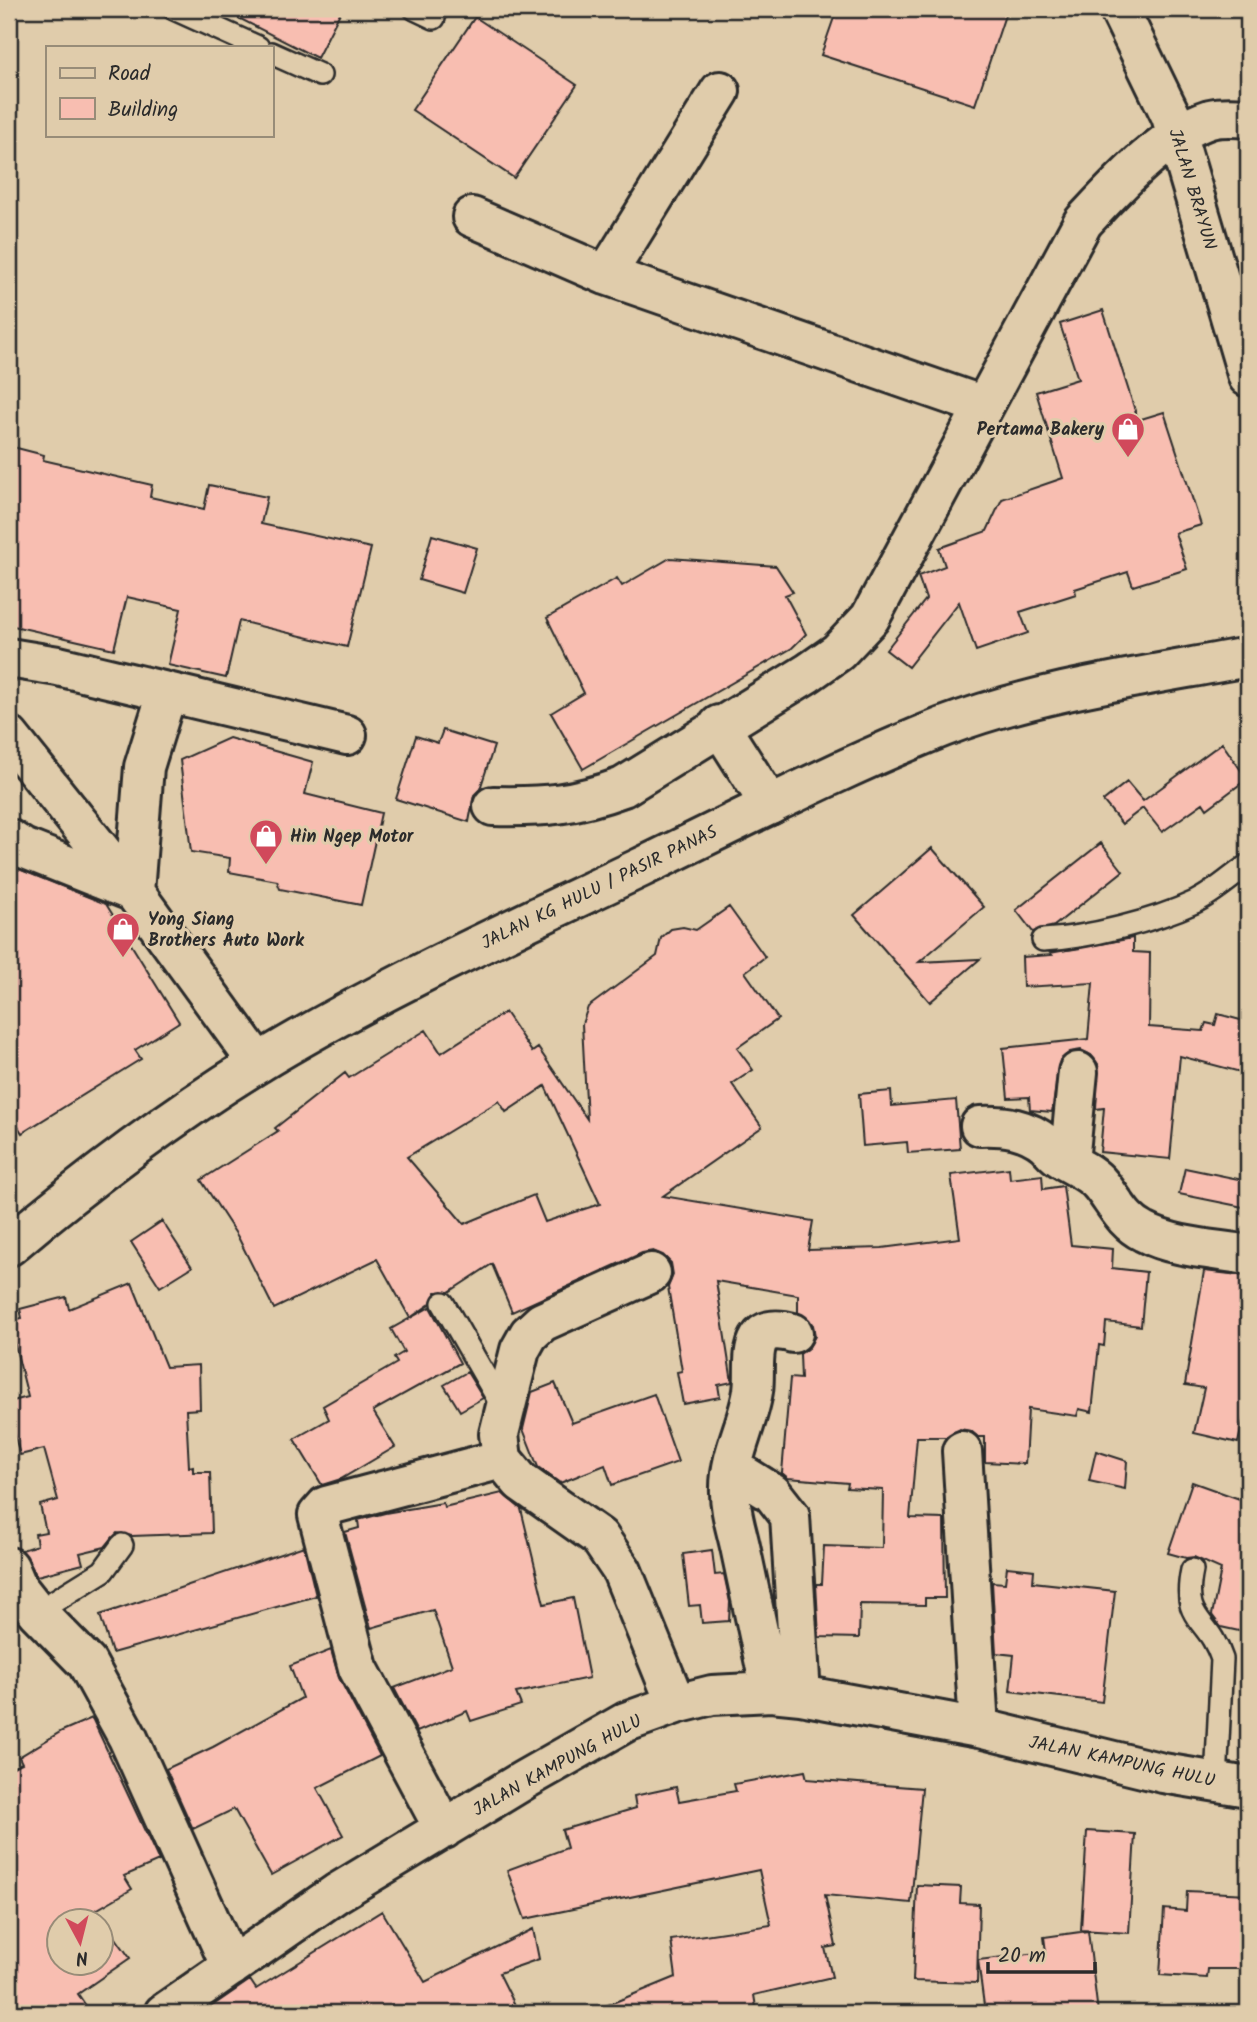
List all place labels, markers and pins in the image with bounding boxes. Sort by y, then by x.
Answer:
shop icon: Pertama Bakery [1109,410,1147,459]
place label: Pertama Bakery [977,416,1105,445]
shop icon: Hin Ngep Motor [247,817,285,866]
place label: Hin Ngep Motor [290,823,415,852]
place label: Yong Siang Brothers Auto Work [148,906,305,956]
shop icon: Yong Siang Brothers Auto Work [104,910,142,959]

